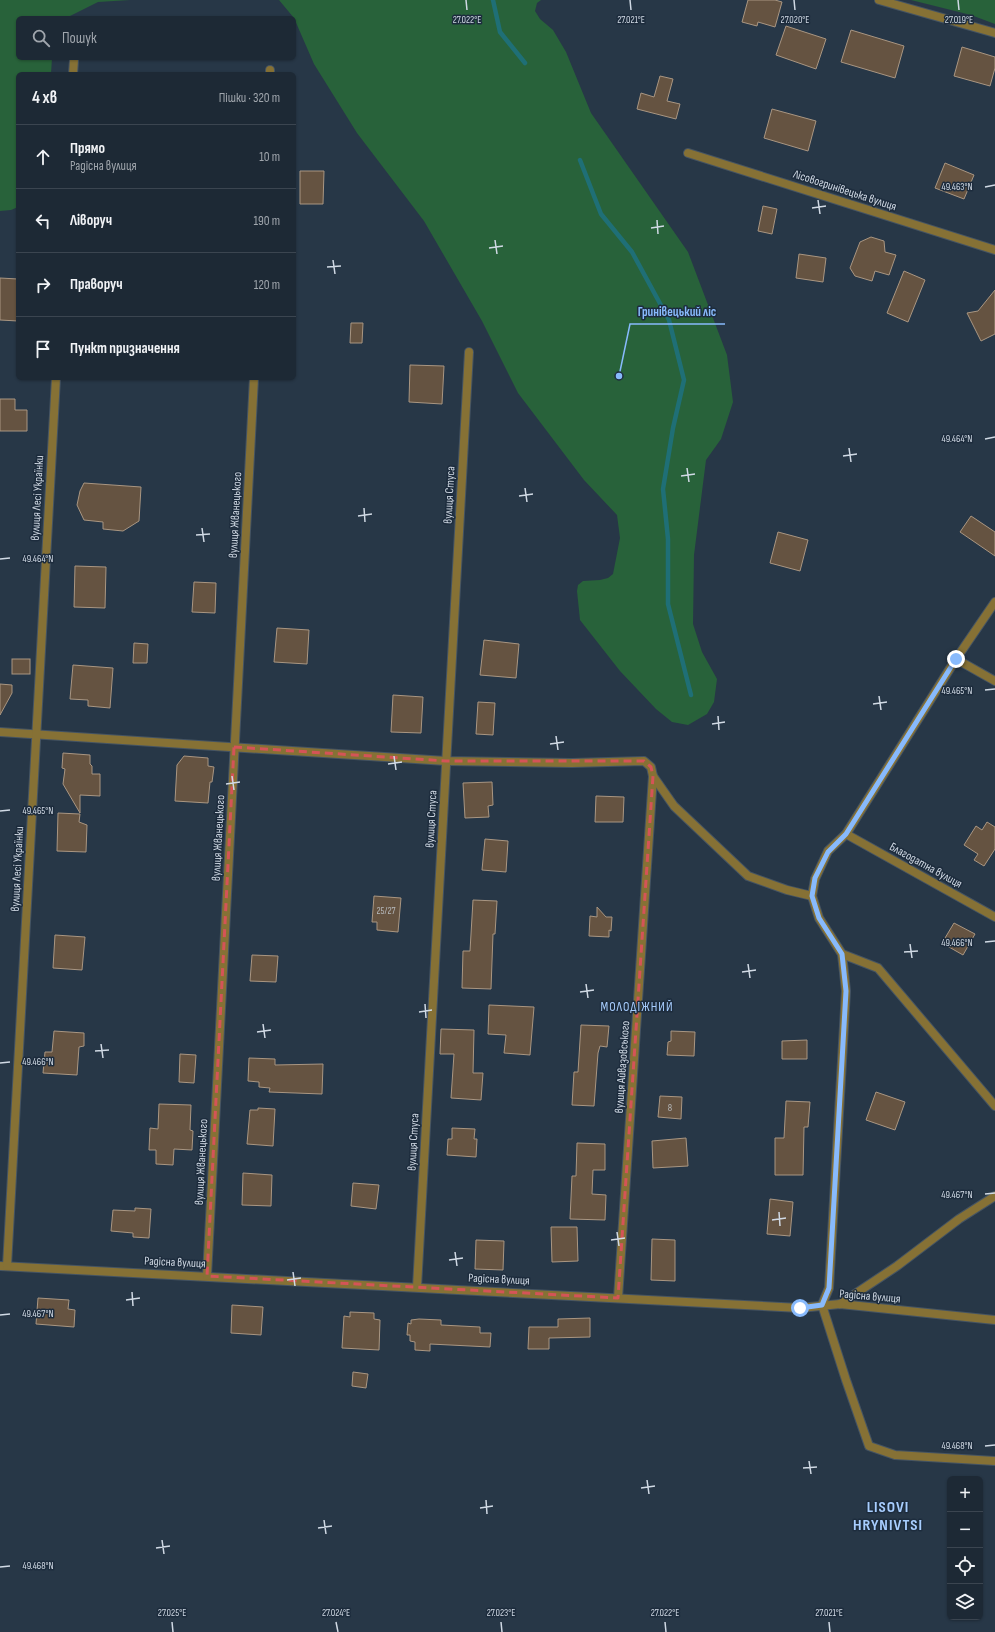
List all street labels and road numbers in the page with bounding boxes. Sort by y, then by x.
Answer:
street label: Лісовогринівецька вулиця [790,166,899,214]
street label: вулиця Лесі Українки [28,455,47,541]
street label: вулиця Стуса [440,465,459,524]
street label: вулиця Жванецького [226,472,245,558]
street label: вулиця Стуса [422,789,441,848]
street label: вулиця Жванецького [209,795,228,881]
street label: вулиця Лесі Українки [8,826,27,912]
street label: Благодатна вулиця [887,839,965,892]
street label: вулиця Айвазовського [612,1020,633,1114]
street label: вулиця Стуса [404,1112,423,1171]
street label: вулиця Жванецького [192,1119,211,1205]
street label: Радісна вулиця [144,1253,206,1272]
street label: Радісна вулиця [468,1270,530,1289]
street label: Радісна вулиця [839,1286,902,1307]

